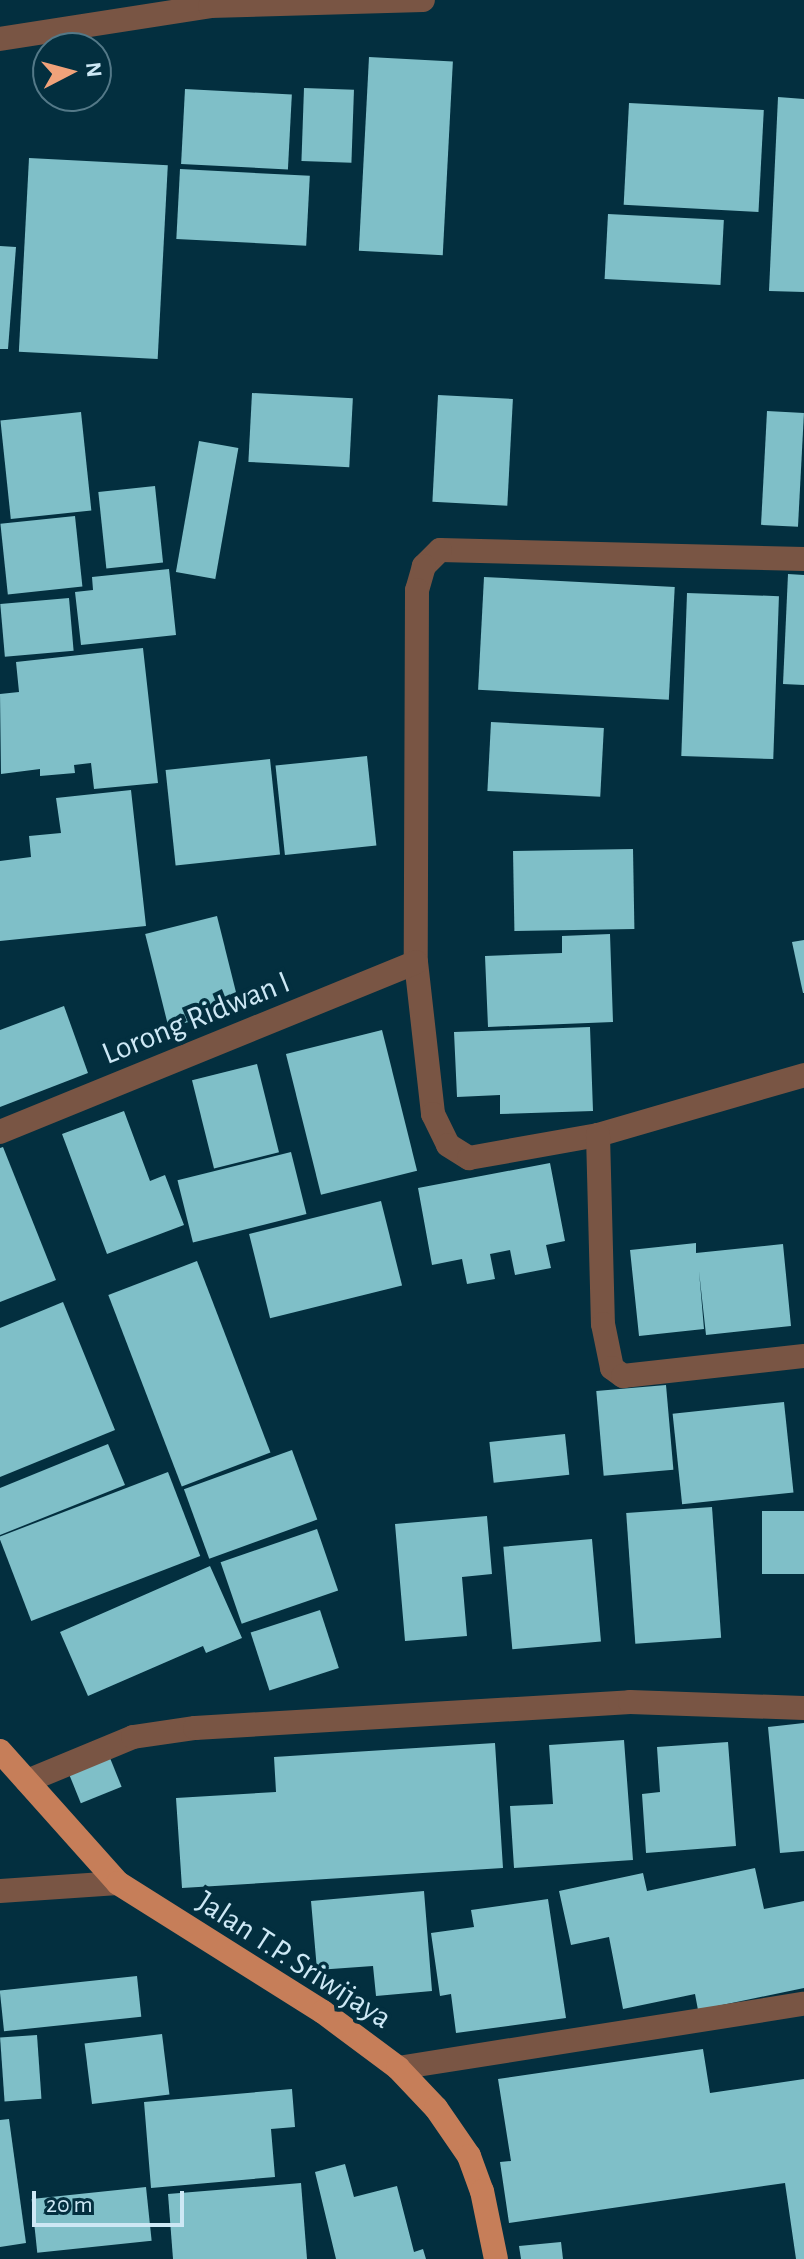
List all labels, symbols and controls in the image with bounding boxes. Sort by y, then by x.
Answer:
north arrow [32,32,112,112]
text: N [82,61,106,78]
street label: Lorong Ridwan I [96,963,296,1073]
street label: Jalan T.P. Sriwijaya [189,1883,399,2037]
scale bar [36,2175,188,2225]
text: 20 m [46,2193,93,2217]

